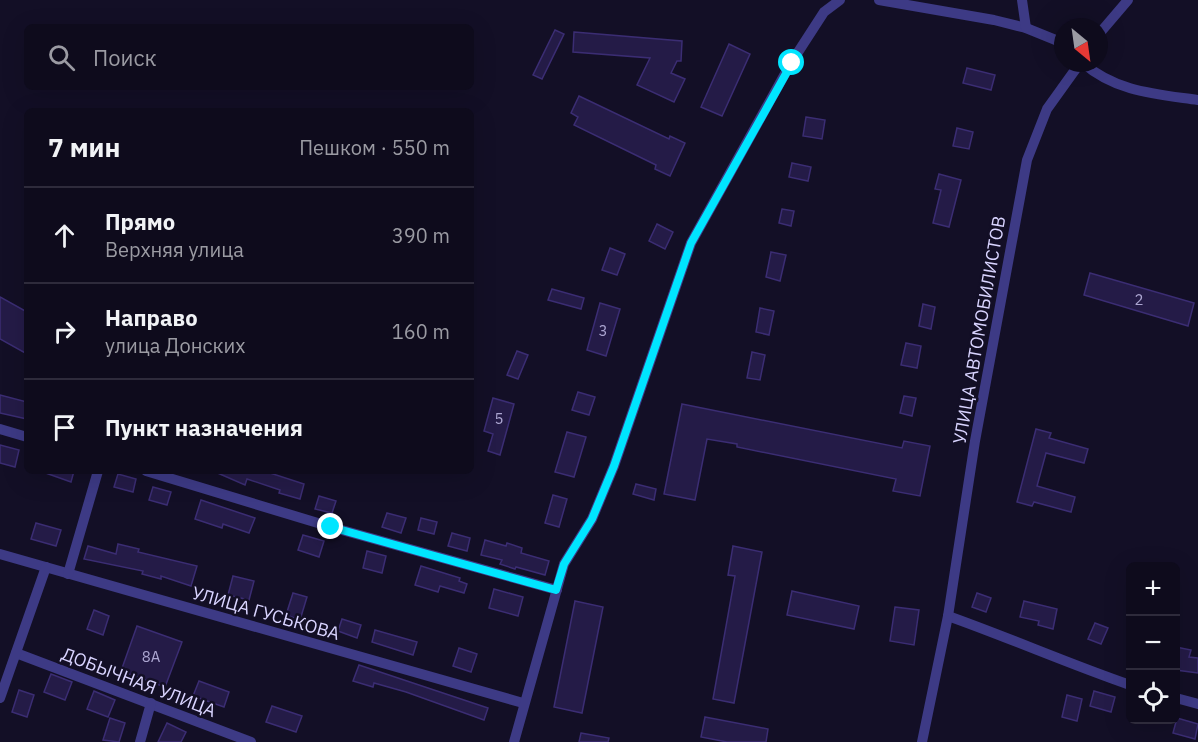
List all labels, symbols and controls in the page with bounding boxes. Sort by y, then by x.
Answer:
north arrow [1054,18,1108,72]
search box [24,24,474,90]
icon: search [45,41,78,74]
text: Поиск [93,43,157,72]
route start [778,49,804,75]
text: 7 мин [48,130,120,164]
text: Пешком · 550 m [299,134,450,161]
text: Прямо [105,207,175,236]
street label: УЛИЦА АВТОМОБИЛИСТОВ [948,214,1010,446]
icon: ahead [48,219,81,252]
text: 390 m [392,222,450,249]
text: Верхняя улица [105,236,244,263]
house number: 2 [1134,290,1144,309]
text: Направо [105,303,198,332]
icon: right [48,315,81,348]
text: 160 m [392,318,450,345]
house number: 3 [598,321,608,340]
text: улица Донских [105,332,245,359]
house number: 5 [494,409,504,428]
icon: arrive [48,411,81,444]
text: Пункт назначения [105,413,303,442]
route end [317,513,343,539]
map controls [1126,562,1180,724]
button: + [1126,562,1180,616]
street label: УЛИЦА ГУСЬКОВА [189,581,343,645]
button: − [1126,616,1180,670]
street label: ДОБЫЧНАЯ УЛИЦА [58,642,220,722]
house number: 8А [142,647,161,666]
button: locate [1126,670,1180,724]

